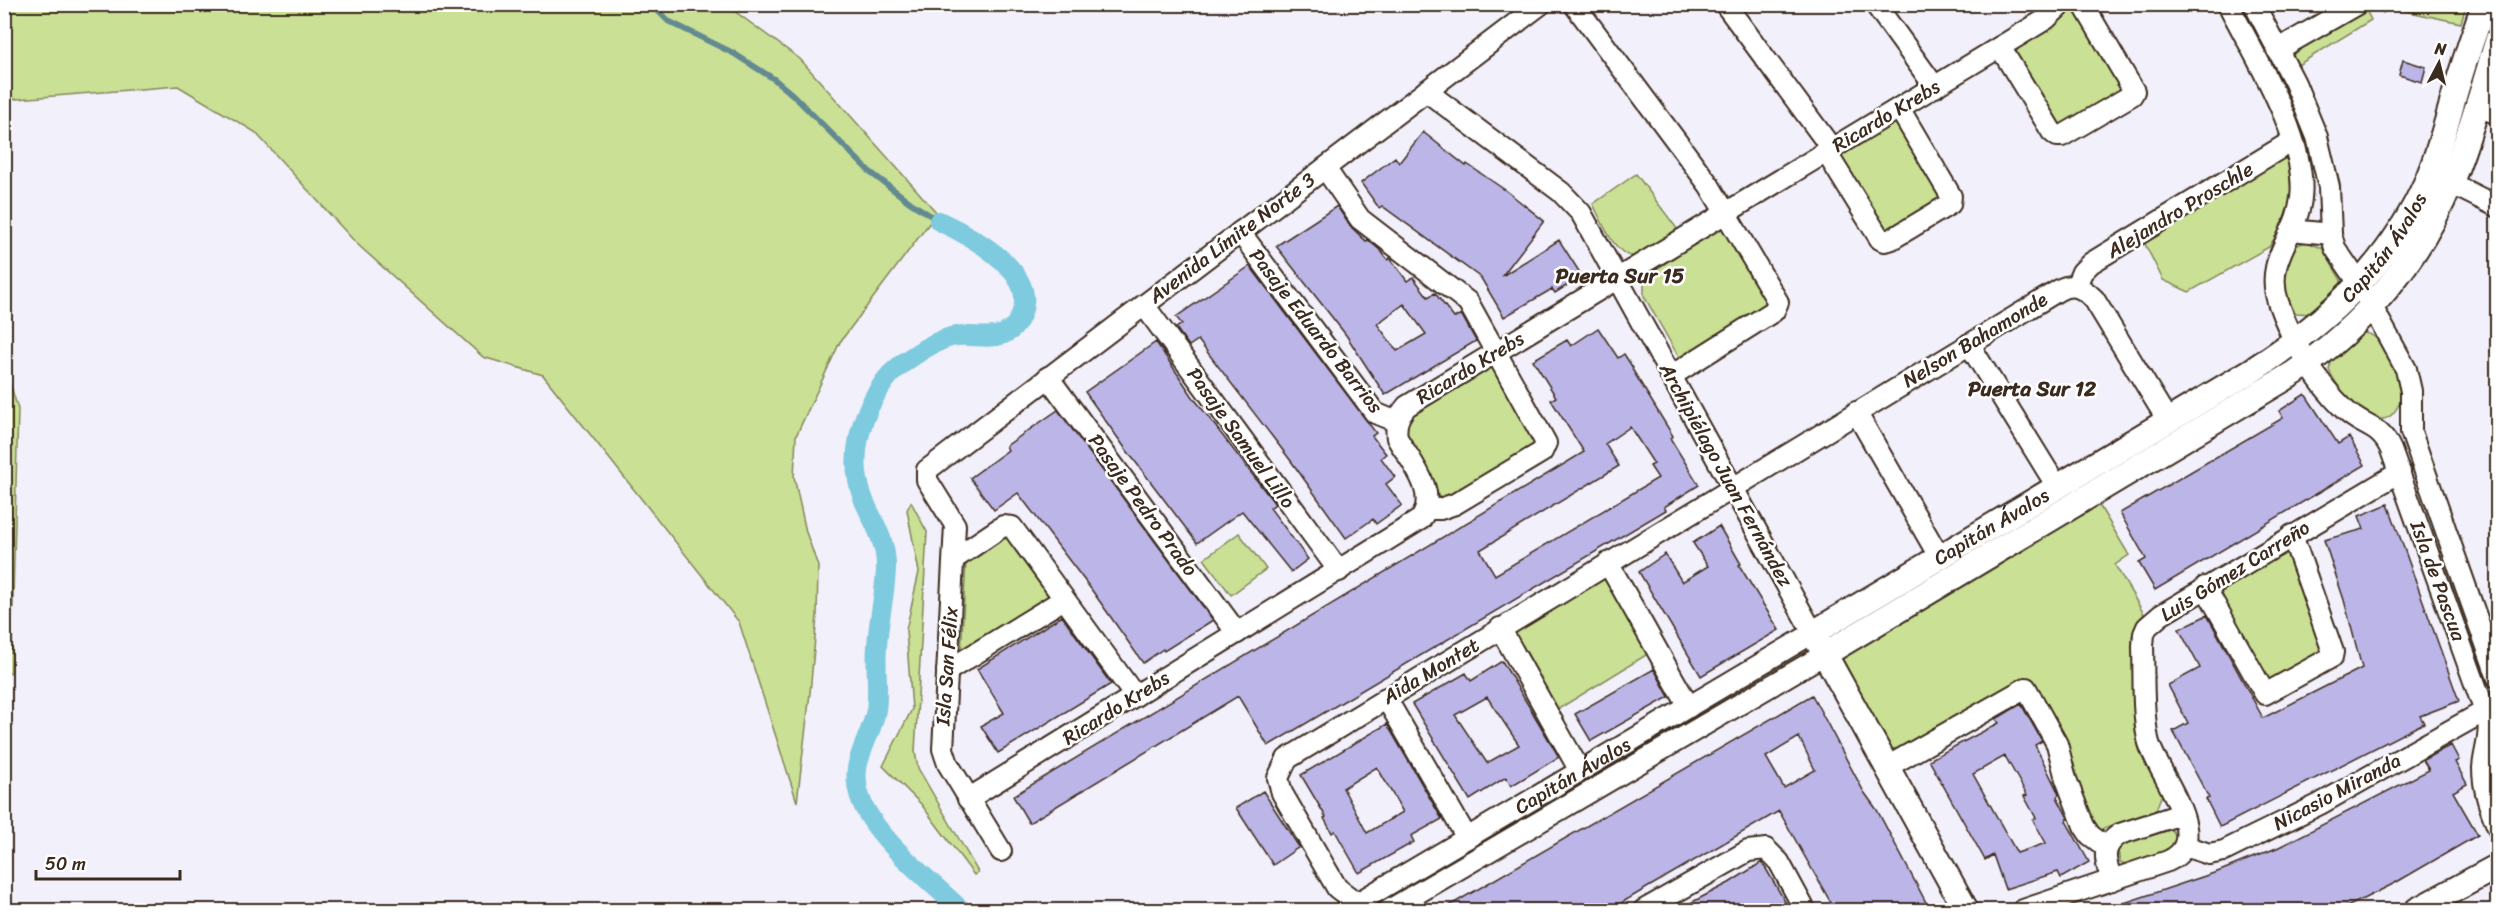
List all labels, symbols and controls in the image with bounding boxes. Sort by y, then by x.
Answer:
north arrow [2409,33,2469,93]
text: N [2433,33,2449,64]
street label: Ricardo Krebs [1825,69,1948,162]
street label: Alejandro Proschle [2099,152,2260,268]
street label: Avenida Límite Norte 3 [1140,163,1323,313]
street label: Capitán Ávalos [2332,186,2437,311]
street label: Pasaje Eduardo Barrios [1240,240,1393,422]
district label: Puerta Sur 15 [1556,257,1685,295]
street label: Nelson Bahamonde [1895,282,2055,397]
street label: Ricardo Krebs [1409,321,1532,414]
street label: Archipiélago Juan Fernández [1649,355,1803,594]
street label: Pasaje Samuel Lillo [1177,360,1305,516]
district label: Puerta Sur 12 [1968,370,2096,408]
street label: Pasaje Pedro Prado [1079,426,1207,584]
street label: Capitán Ávalos [1926,478,2057,575]
street label: Luis Gómez Carreño [2153,511,2317,631]
street label: Isla de Pascua [2400,515,2476,647]
street label: Isla San Félix [925,604,969,728]
street label: Aida Montet [1375,628,1487,714]
street label: Ricardo Krebs [1055,661,1177,755]
street label: Capitán Ávalos [1508,727,1638,824]
street label: Nicasio Miranda [2267,743,2407,841]
scale bar [36,843,180,881]
text: 50 m [45,848,86,880]

